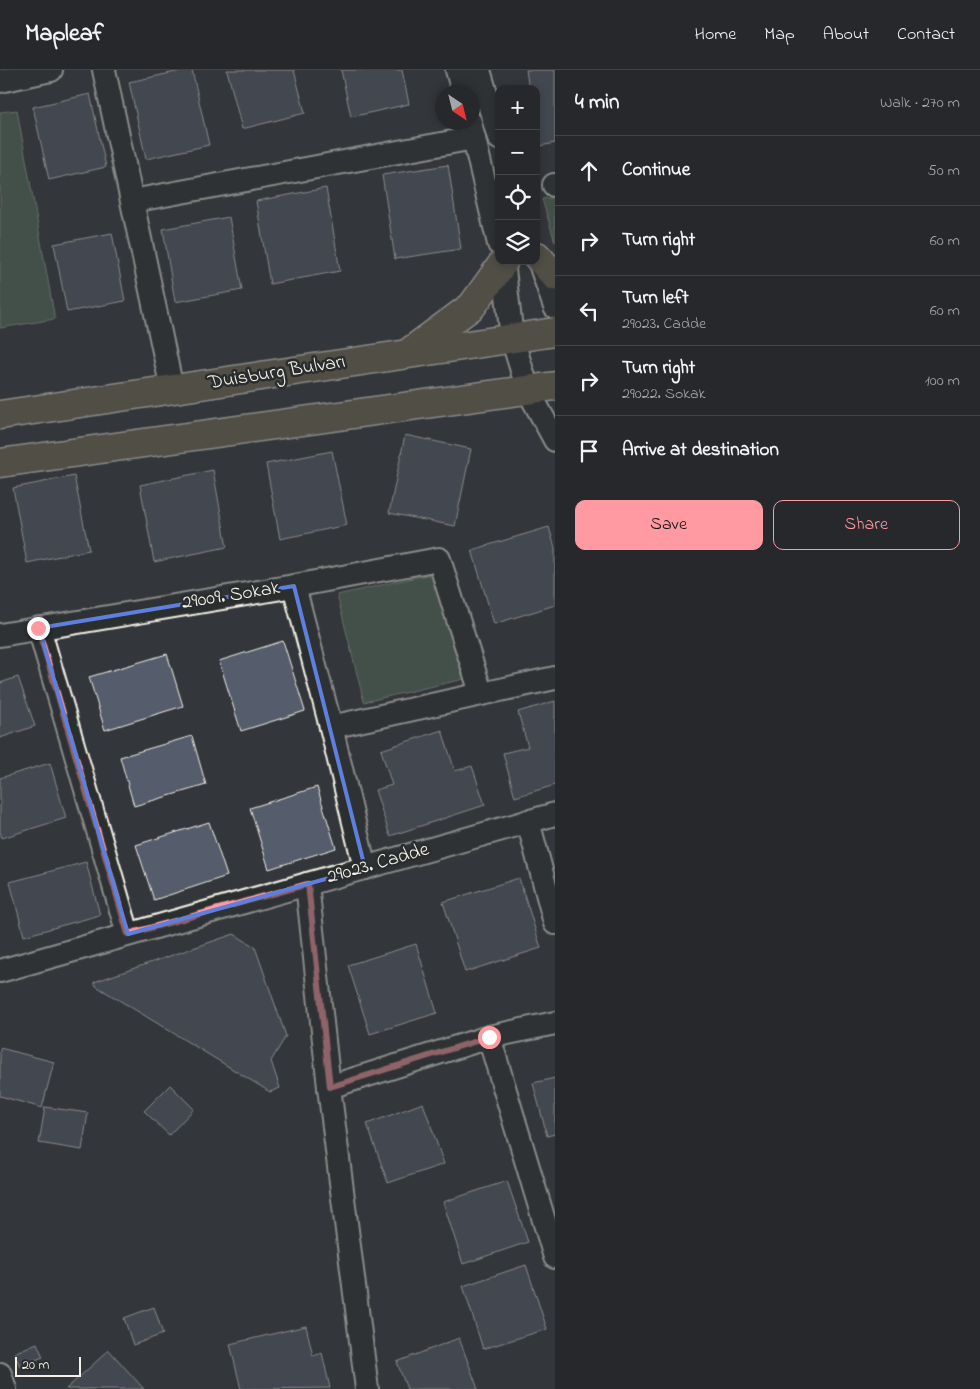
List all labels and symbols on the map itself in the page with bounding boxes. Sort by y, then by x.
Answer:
north arrow [435,85,480,130]
street label: Duisburg Bulvarı [205,348,348,399]
street label: 29009. Sokak [180,574,283,618]
route end [27,617,50,640]
street label: 29023. Cadde [323,836,433,892]
route start [478,1026,501,1049]
scale bar [15,1354,81,1377]

